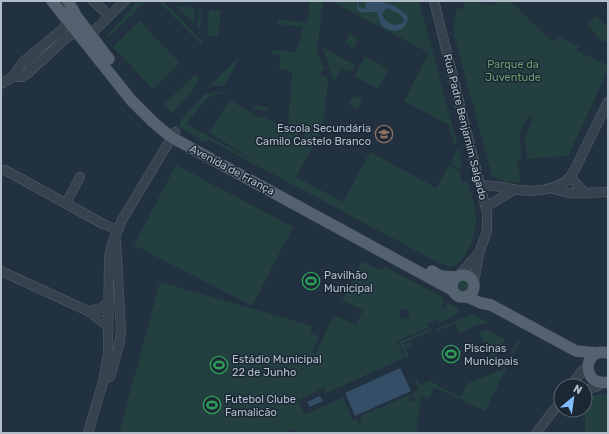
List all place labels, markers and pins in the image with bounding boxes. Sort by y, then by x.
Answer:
place label: Escola Secundária Camilo Castelo Branco [256,122,371,148]
school or university icon: Escola Secundária Camilo Castelo Branco [374,124,394,144]
place label: Pavilhão Municipal [324,269,373,295]
sports icon: Pavilhão Municipal [301,271,321,291]
place label: Piscinas Municipais [464,342,519,368]
sports icon: Piscinas Municipais [441,344,461,364]
place label: Estádio Municipal 22 de Junho [232,353,322,379]
sports icon: Estádio Municipal 22 de Junho [209,355,229,375]
place label: Futebol Clube Famalicão [225,393,296,419]
sports icon: Futebol Clube Famalicão [202,395,222,415]

